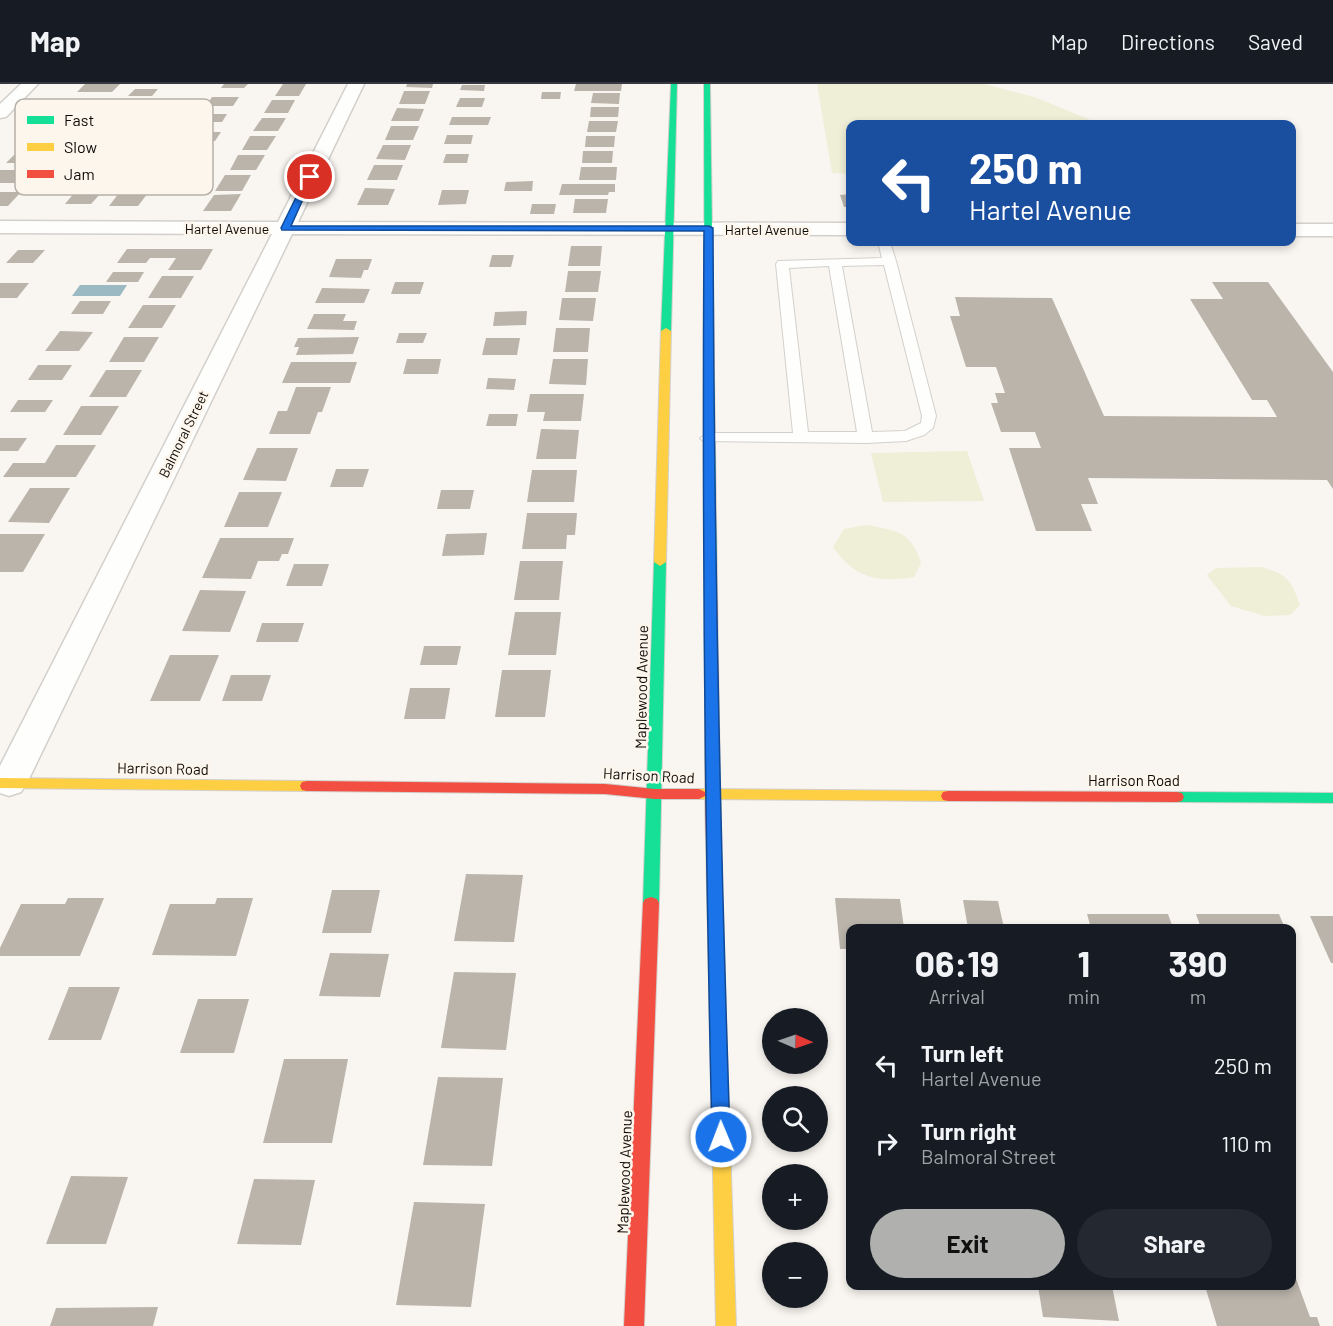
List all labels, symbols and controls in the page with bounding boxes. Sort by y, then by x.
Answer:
text: Map [30,24,81,58]
text: Map [1051,29,1088,54]
text: Directions [1121,29,1215,54]
text: Saved [1248,29,1303,54]
legend [15,99,213,195]
text: Fast [64,110,94,129]
text: Slow [64,137,97,156]
text: 250 m [969,142,1083,192]
icon: left [870,144,948,222]
pin [284,151,335,202]
icon: arrive [293,160,326,193]
text: Jam [64,164,95,183]
text: Hartel Avenue [969,193,1132,225]
street label: Hartel Avenue [185,220,269,237]
street label: Hartel Avenue [725,221,809,238]
street label: Balmoral Street [155,388,211,480]
street label: Maplewood Avenue [631,625,651,749]
street label: Harrison Road [117,758,209,778]
street label: Harrison Road [603,764,695,786]
street label: Harrison Road [1088,771,1180,789]
text: 06:19 [914,941,999,984]
text: 1 [1077,941,1090,984]
text: 390 [1168,941,1228,984]
text: Arrival [929,984,985,1008]
text: min [1068,984,1100,1008]
text: m [1190,984,1206,1008]
north arrow [762,1008,828,1074]
map controls [762,1008,828,1308]
text: Turn left [921,1040,1004,1066]
icon: left [870,1049,903,1082]
text: 250 m [1214,1052,1272,1078]
text: Hartel Avenue [921,1066,1042,1090]
button: search [762,1086,828,1152]
position arrow [689,1105,753,1169]
street label: Maplewood Avenue [613,1110,635,1234]
text: Turn right [921,1118,1016,1144]
icon: right [870,1127,903,1160]
text: 110 m [1222,1130,1272,1156]
text: Balmoral Street [921,1144,1056,1168]
button: + [762,1164,828,1230]
button: Exit [870,1209,1065,1278]
button: Share [1077,1209,1272,1278]
button: − [762,1242,828,1308]

